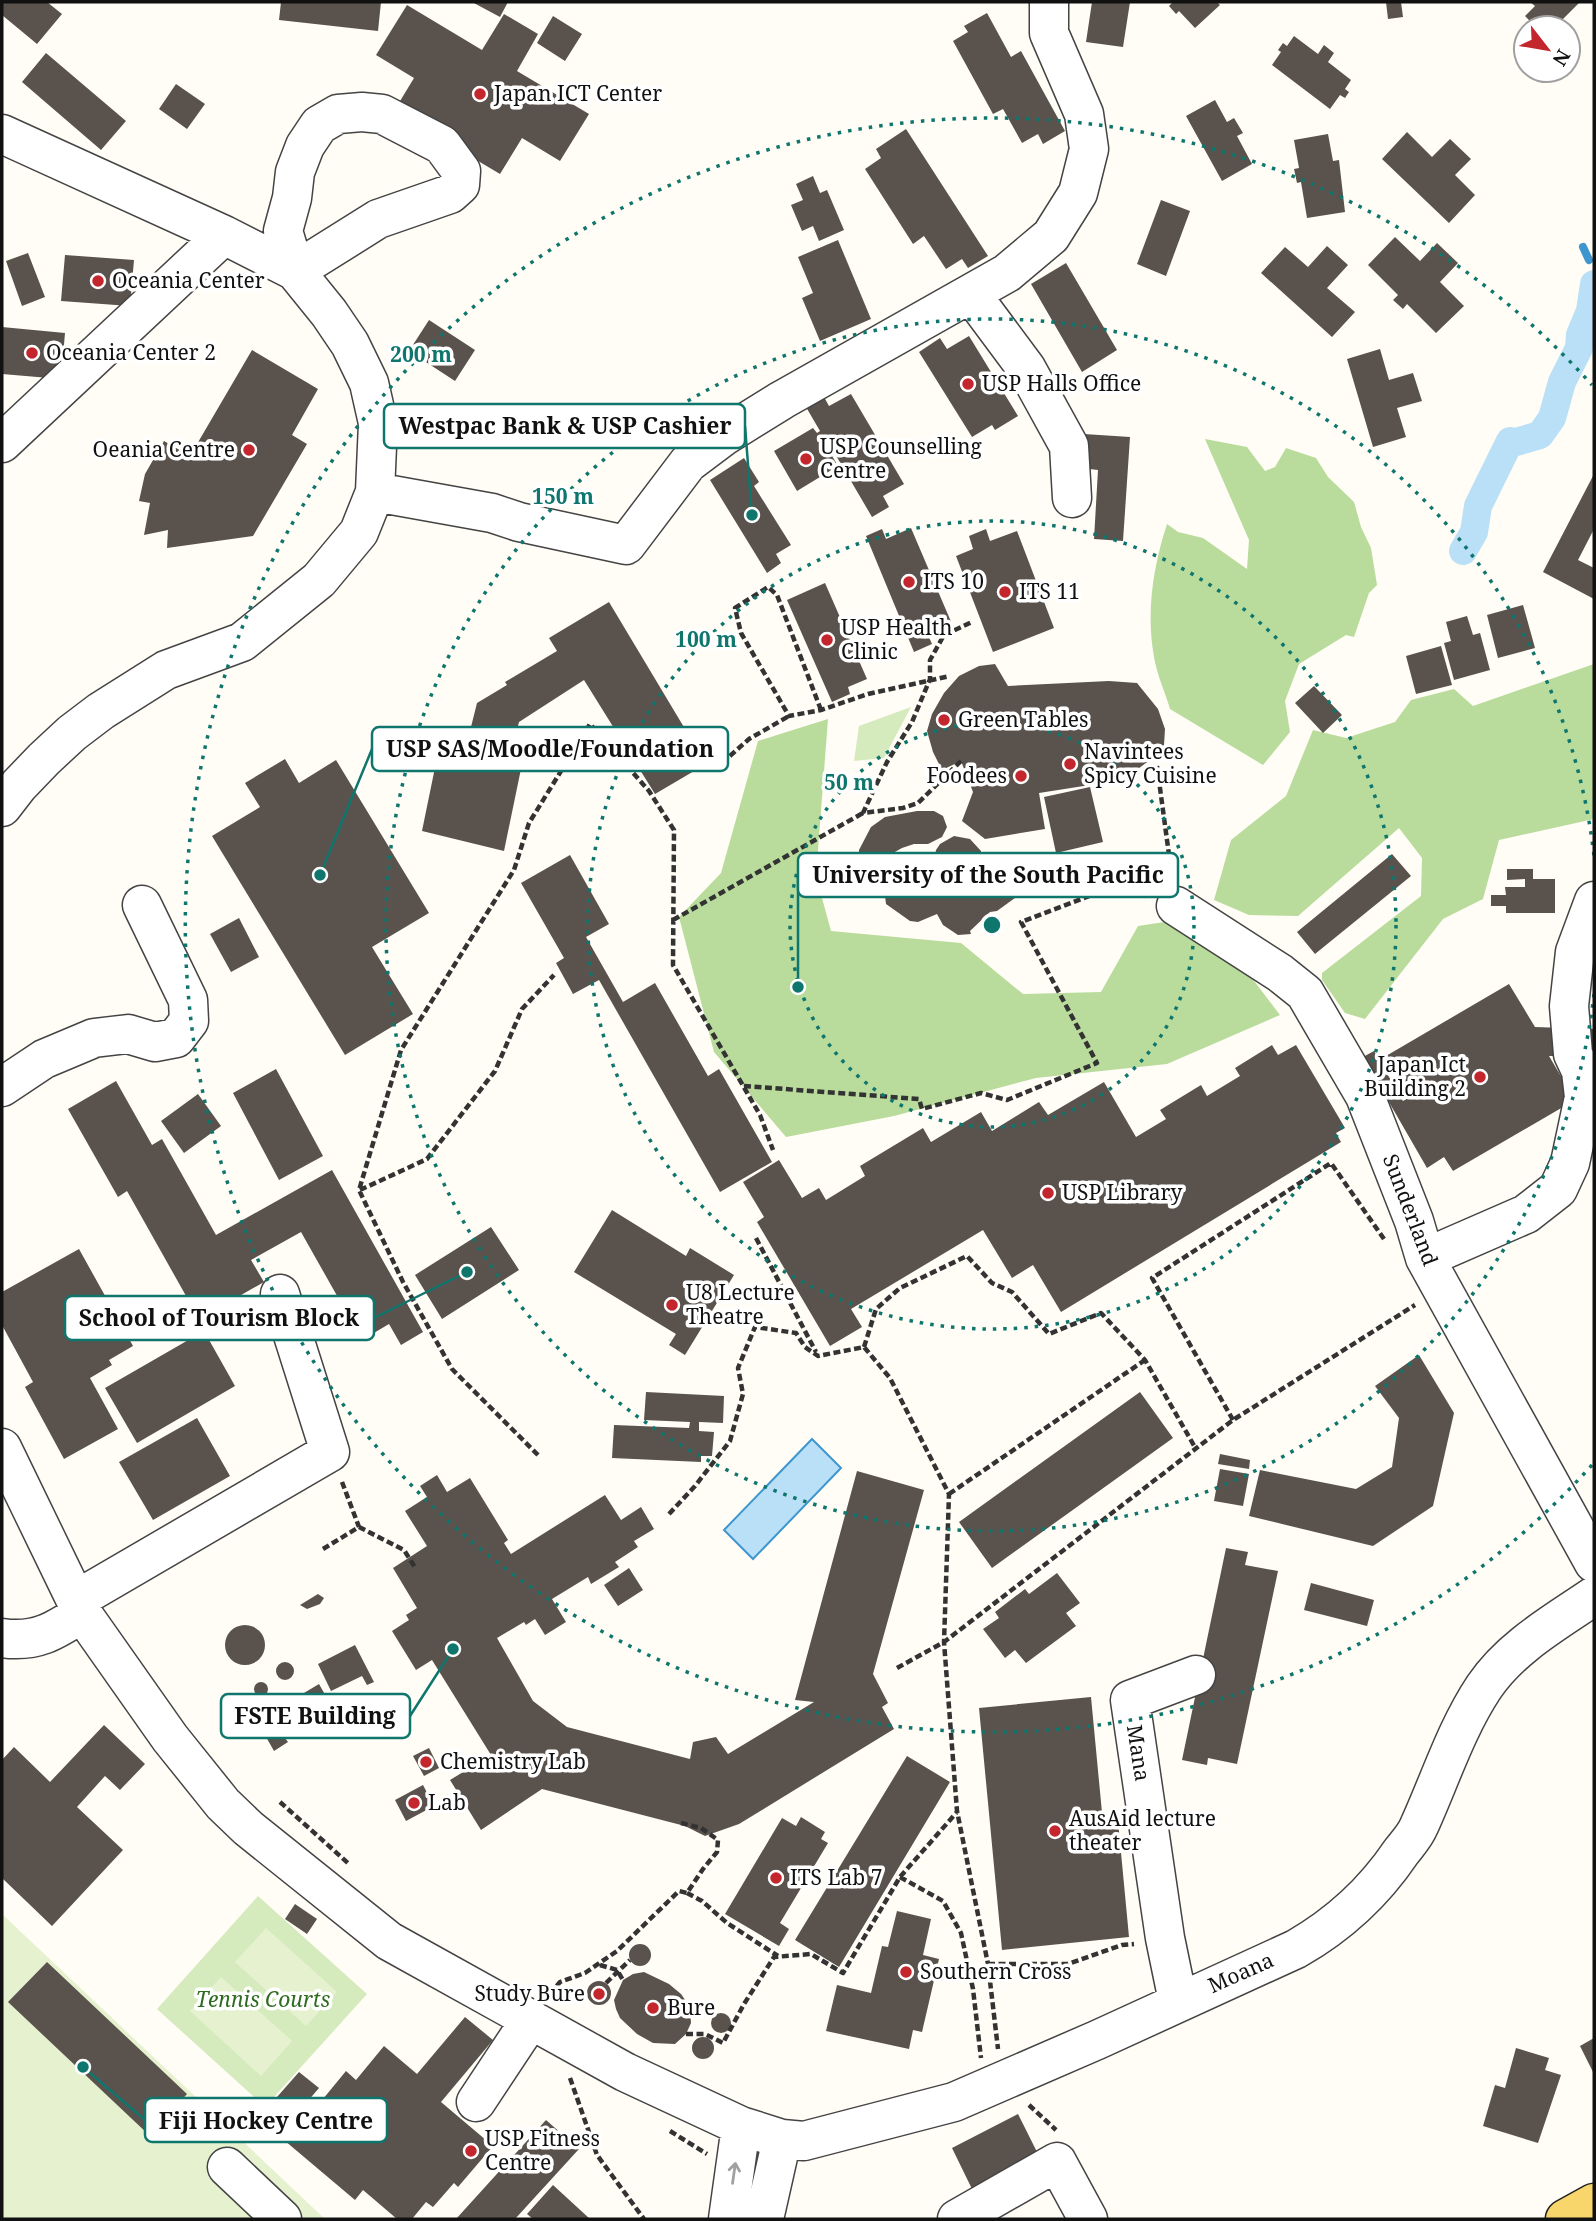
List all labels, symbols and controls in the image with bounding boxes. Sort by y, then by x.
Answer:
north arrow [1512,14,1582,84]
text: N [1547,45,1577,71]
place label: Japan ICT Center [493,79,662,107]
marker: Japan ICT Center [472,86,488,102]
place label: Oceania Center [112,266,265,294]
marker: Oceania Center [90,273,106,289]
place label: Oceania Center 2 [46,338,216,366]
text: 200 m [390,340,452,368]
marker: Oceania Center 2 [24,345,40,361]
place label: USP Halls Office [982,369,1141,397]
marker: USP Halls Office [960,376,976,392]
callout: Westpac Bank & USP Cashier [384,404,745,448]
text: Westpac Bank & USP Cashier [398,409,732,441]
place label: USP Counselling Centre [820,432,983,484]
place label: Oeania Centre [93,435,235,463]
marker: Oeania Centre [241,442,257,458]
marker: USP Counselling Centre [798,451,814,467]
text: 150 m [532,482,594,510]
place label: ITS 10 [923,567,984,595]
marker: ITS 10 [901,574,917,590]
place label: ITS 11 [1019,577,1080,605]
marker: ITS 11 [997,584,1013,600]
place label: USP Health Clinic [841,613,953,665]
text: 100 m [675,625,737,653]
marker: USP Health Clinic [819,632,835,648]
place label: Green Tables [958,705,1089,733]
marker: Green Tables [936,712,952,728]
callout: USP SAS/Moodle/Foundation [372,727,728,771]
text: USP SAS/Moodle/Foundation [386,732,714,764]
place label: Navintees Spicy Cuisine [1084,737,1217,789]
marker: Navintees Spicy Cuisine [1062,756,1078,772]
place label: Foodees [926,761,1007,789]
text: 50 m [824,768,874,796]
marker: Foodees [1013,768,1029,784]
callout: University of the South Pacific [798,853,1178,897]
text: University of the South Pacific [812,858,1164,890]
centre of rings [980,913,1004,937]
place label: Japan Ict Building 2 [1364,1050,1466,1102]
marker: Japan Ict Building 2 [1472,1069,1488,1085]
street label: Sunderland [1377,1150,1445,1269]
place label: USP Library [1062,1178,1183,1206]
marker: USP Library [1040,1185,1056,1201]
place label: U8 Lecture Theatre [686,1278,795,1330]
callout: School of Tourism Block [65,1296,374,1340]
marker: U8 Lecture Theatre [664,1297,680,1313]
text: School of Tourism Block [79,1301,360,1333]
callout: FSTE Building [221,1694,410,1738]
text: FSTE Building [234,1699,396,1731]
street label: Mana [1121,1723,1157,1783]
place label: Chemistry Lab [440,1747,586,1775]
marker: Chemistry Lab [418,1754,434,1770]
place label: Lab [428,1788,466,1816]
marker: Lab [406,1795,422,1811]
place label: AusAid lecture theater [1069,1804,1216,1856]
marker: AusAid lecture theater [1047,1823,1063,1839]
place label: ITS Lab 7 [790,1863,882,1891]
marker: ITS Lab 7 [768,1870,784,1886]
street label: Moana [1203,1945,1278,1999]
place label: Southern Cross [920,1957,1072,1985]
marker: Southern Cross [898,1964,914,1980]
place label: Study Bure [474,1979,585,2007]
park label: Tennis Courts [196,1985,330,2013]
marker: Study Bure [591,1986,607,2002]
place label: Bure [667,1993,715,2021]
marker: Bure [645,2000,661,2016]
callout: Fiji Hockey Centre [145,2098,387,2142]
text: Fiji Hockey Centre [159,2104,373,2136]
place label: USP Fitness Centre [485,2124,600,2176]
marker: USP Fitness Centre [463,2143,479,2159]
one-way arrow [728,2162,741,2184]

